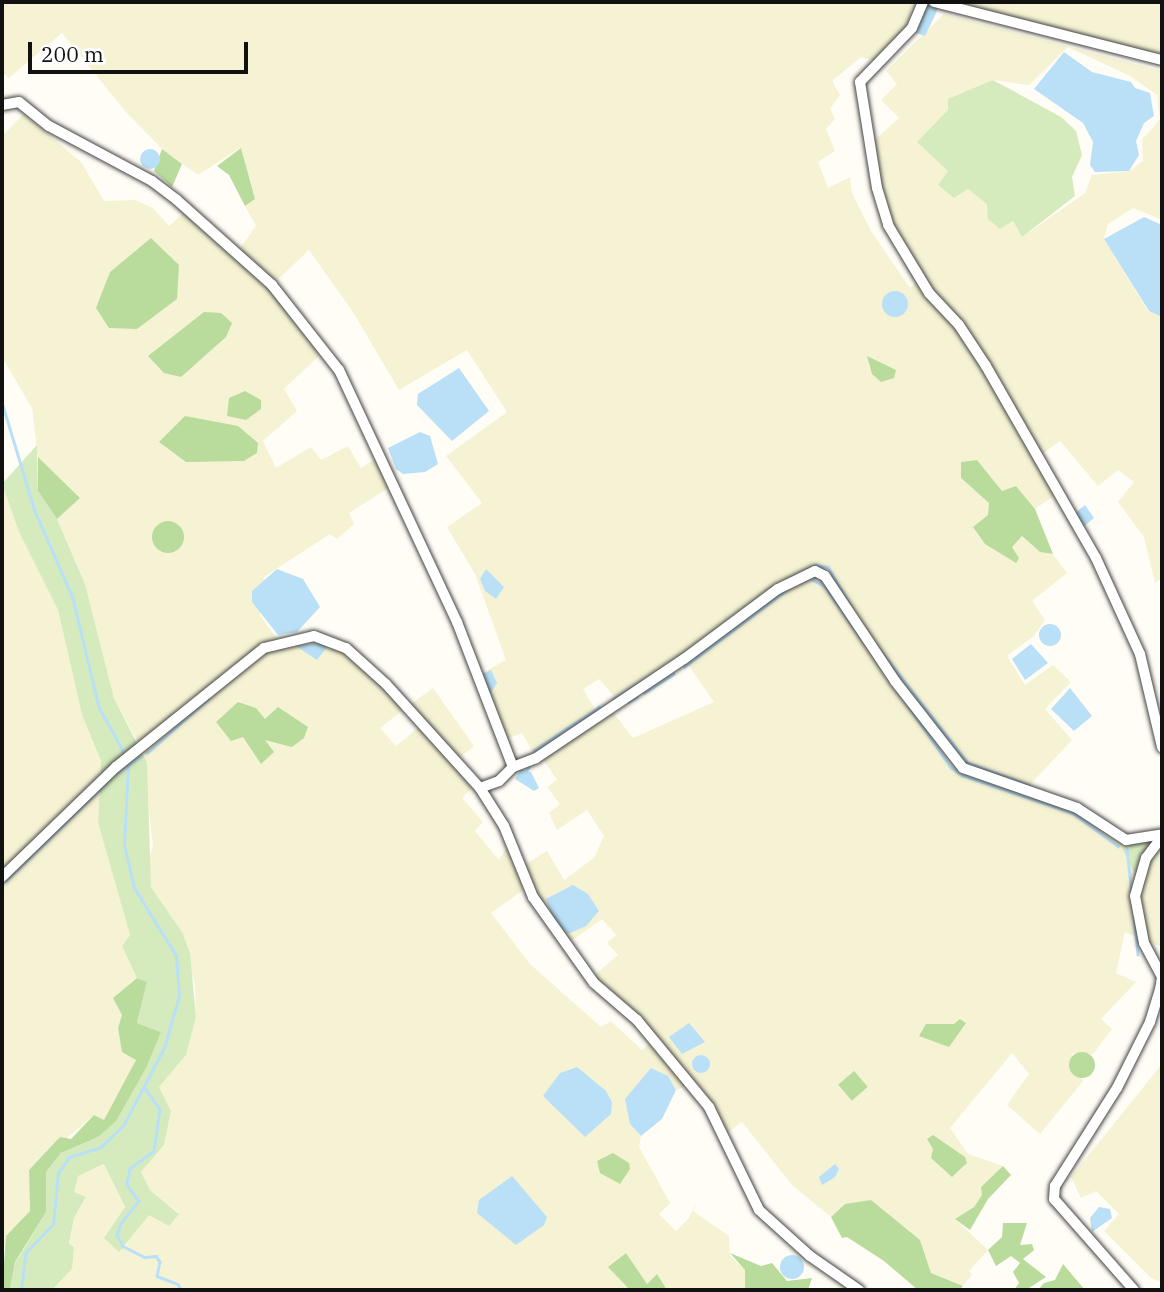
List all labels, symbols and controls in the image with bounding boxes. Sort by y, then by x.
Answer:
scale bar [32,28,252,72]
text: 200 m [41,40,104,68]

